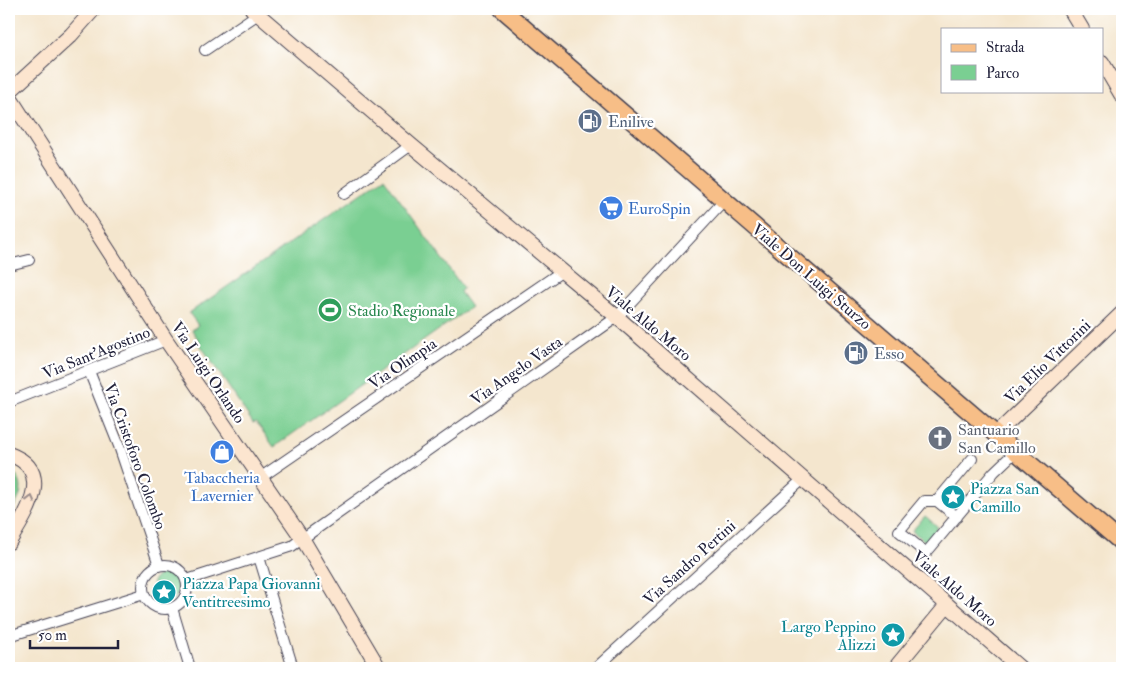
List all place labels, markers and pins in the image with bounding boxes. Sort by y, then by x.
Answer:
fuel station icon: Enilive [577,108,603,134]
place label: Enilive [608,112,654,132]
supermarket icon: EuroSpin [598,195,624,221]
place label: EuroSpin [628,199,691,220]
sports icon: Stadio Regionale [317,297,343,323]
place label: Stadio Regionale [348,301,455,321]
fuel station icon: Esso [843,340,869,366]
place label: Esso [874,344,904,364]
place label: Santuario San Camillo [958,420,1036,458]
church icon: Santuario San Camillo [927,425,953,451]
shop icon: Tabaccheria Lavernier [209,439,235,465]
place label: Tabaccheria Lavernier [184,468,260,506]
place label: Piazza San Camillo [970,479,1039,517]
place icon: Piazza San Camillo [940,484,966,510]
place label: Piazza Papa Giovanni Ventitreesimo [182,574,321,612]
place icon: Piazza Papa Giovanni Ventitreesimo [151,579,177,605]
place label: Largo Peppino Alizzi [781,617,876,655]
place icon: Largo Peppino Alizzi [880,622,906,648]

